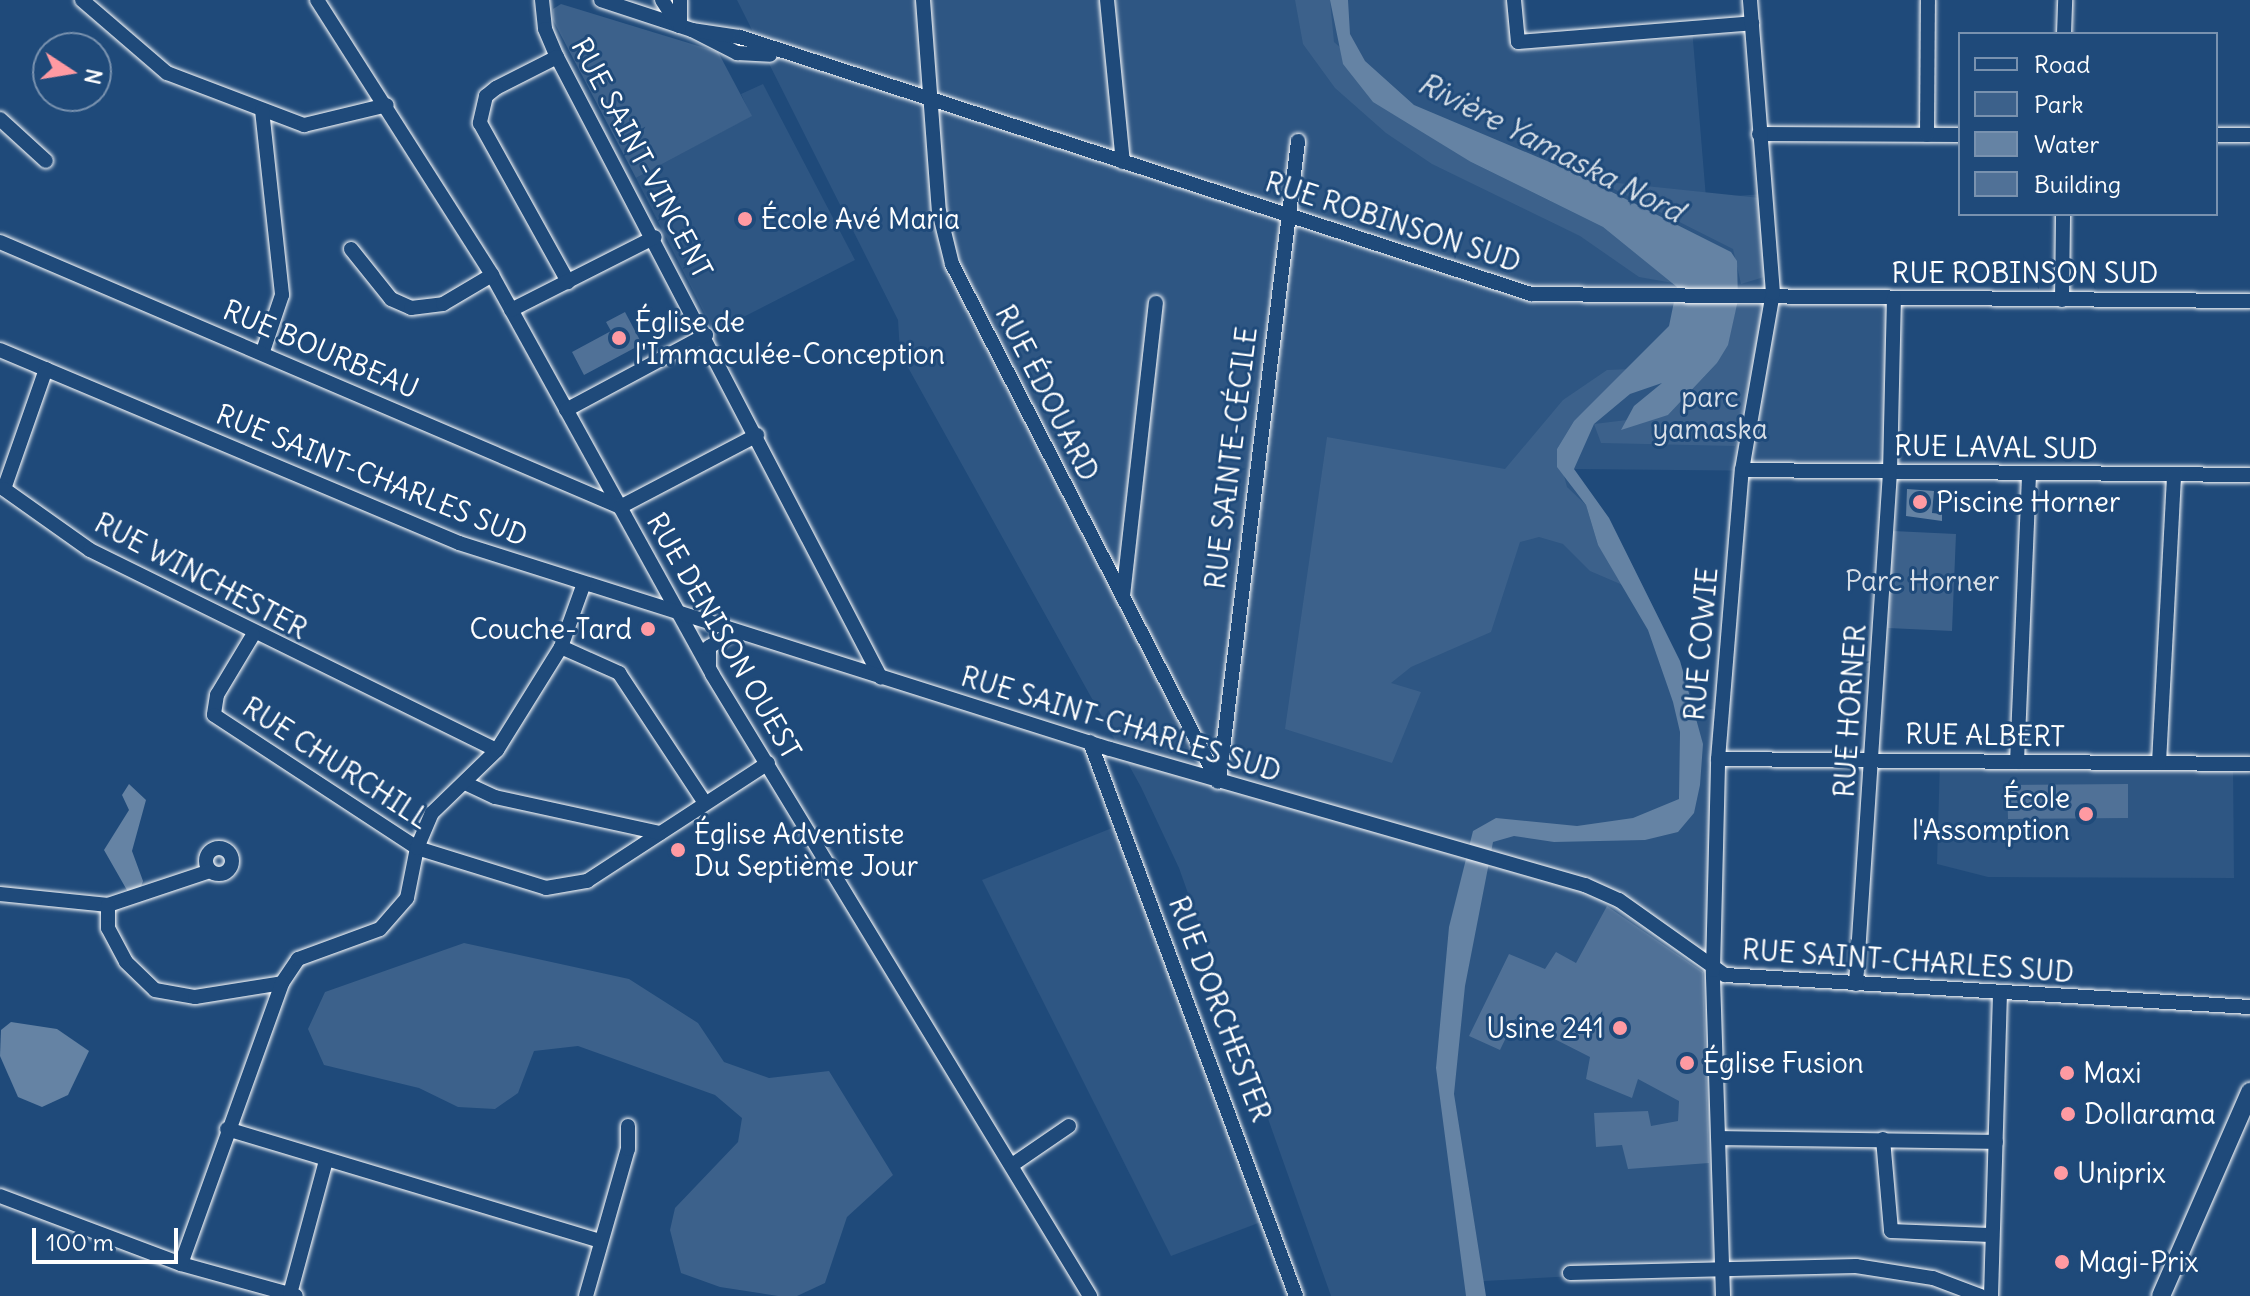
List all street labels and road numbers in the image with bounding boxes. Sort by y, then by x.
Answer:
street label: RUE SAINT-VINCENT [564,32,720,284]
street label: RUE ROBINSON SUD [1261,165,1525,279]
street label: RUE ROBINSON SUD [1892,256,2158,290]
street label: RUE BOURBEAU [218,293,424,405]
street label: RUE ÉDOUARD [988,299,1106,487]
street label: RUE SAINTE-CÉCILE [1198,325,1264,591]
street label: RUE SAINT-CHARLES SUD [211,397,533,553]
street label: RUE LAVAL SUD [1894,428,2098,466]
street label: RUE WINCHESTER [89,506,313,646]
street label: RUE DENISON OUEST [640,507,808,765]
street label: RUE COWIE [1678,566,1724,722]
street label: RUE HORNER [1827,623,1873,799]
street label: RUE SAINT-CHARLES SUD [957,659,1285,789]
street label: RUE CHURCHILL [236,690,436,836]
street label: RUE ALBERT [1905,717,2065,753]
street label: RUE DORCHESTER [1162,892,1278,1126]
street label: RUE SAINT-CHARLES SUD [1741,933,2075,989]

